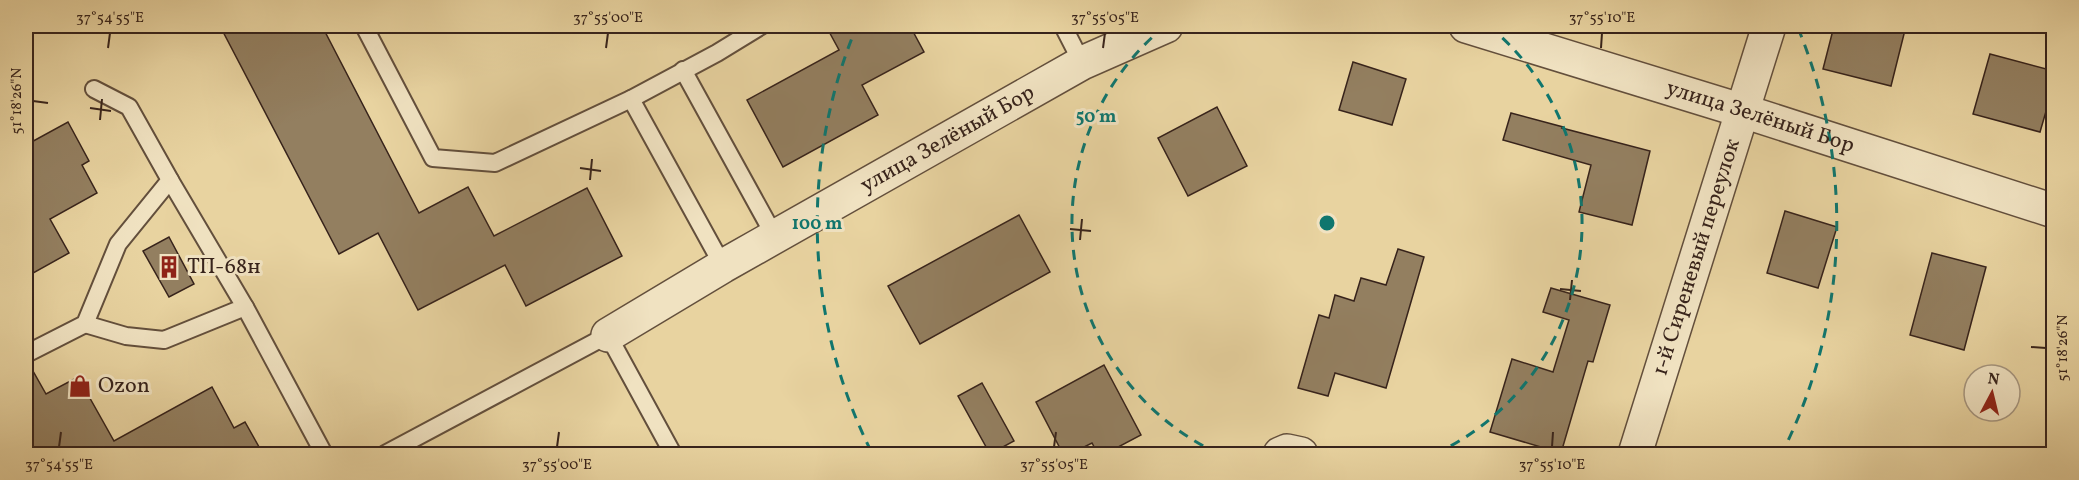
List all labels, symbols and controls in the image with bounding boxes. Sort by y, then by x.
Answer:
text: 37°54'55"E [76,8,144,29]
text: 37°55'00"E [573,8,643,29]
text: 37°55'05"E [1071,8,1139,29]
text: 37°55'10"E [1569,8,1635,29]
text: 51°18'26"N [7,68,28,134]
street label: улица Зелёный Бор [1662,73,1858,161]
street label: улица Зелёный Бор [855,77,1040,201]
text: 50 m [1076,105,1116,130]
street label: 1-й Сиреневый переулок [1645,135,1748,380]
text: 100 m [792,212,842,237]
centre of rings [1317,213,1337,233]
place label: ТП-68н [187,252,261,283]
building icon: ТП-68н [156,254,182,280]
text: 51°18'26"N [2053,315,2074,381]
north arrow [1962,363,2022,423]
text: N [1986,368,2001,392]
place label: Ozon [98,371,150,402]
shop icon: Ozon [67,373,93,399]
text: 37°54'55"E [25,455,93,476]
text: 37°55'00"E [522,455,592,476]
text: 37°55'05"E [1020,455,1088,476]
text: 37°55'10"E [1519,455,1585,476]

